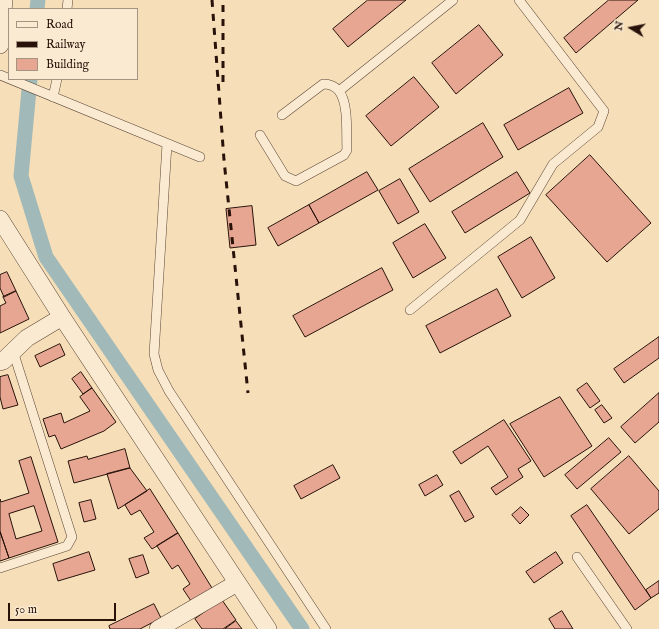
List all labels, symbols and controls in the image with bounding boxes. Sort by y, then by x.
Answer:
legend [8,8,138,80]
north arrow [611,8,651,48]
text: Road [46,17,73,32]
text: N [611,20,627,32]
text: Railway [46,37,85,52]
text: Building [46,57,89,72]
scale bar [10,595,118,621]
text: 50 m [15,602,37,617]

